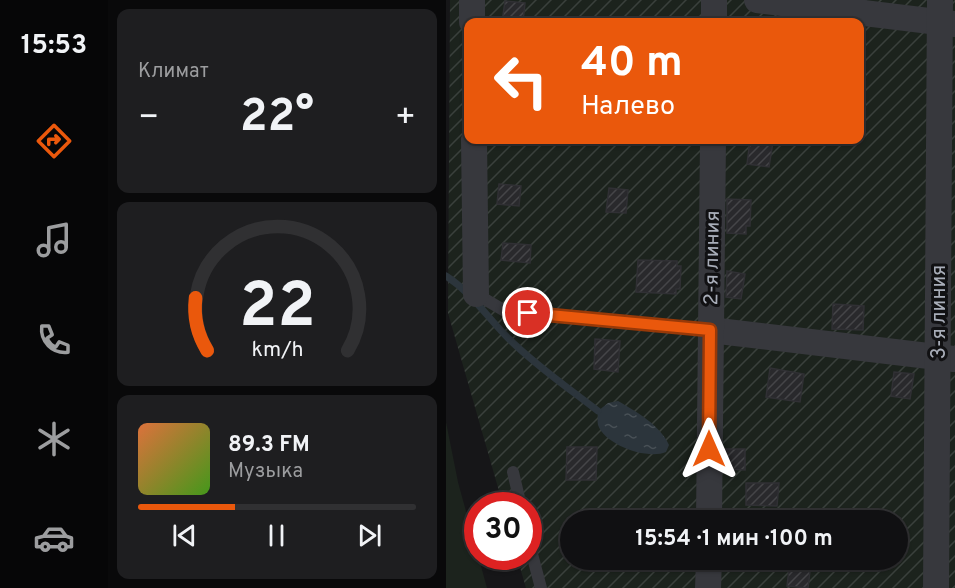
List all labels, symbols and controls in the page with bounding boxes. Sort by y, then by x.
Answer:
text: 15:53 [21,29,87,63]
text: 40 m [581,38,683,91]
icon: left [482,42,560,120]
text: Климат [138,59,209,85]
text: 22° [240,90,314,147]
text: Налево [581,90,675,124]
text: − [138,98,159,140]
text: + [395,98,416,140]
icon: directions [33,120,75,162]
street label: 2-я линия [699,210,727,306]
icon: music [33,219,75,261]
street label: 3-я линия [927,265,953,359]
text: 22 [239,270,315,349]
pin [502,287,553,338]
icon: arrive [511,296,544,329]
icon: phone [33,319,75,361]
text: km/h [251,337,303,364]
position arrow [677,417,741,481]
icon: climate [33,418,75,460]
text: 89.3 FM [228,432,310,459]
text: Музыка [228,459,303,485]
speed limit sign: 30 [464,492,542,570]
icon: car [33,517,75,559]
icon: previous [168,519,201,552]
icon: pause [260,519,293,552]
icon: next [353,519,386,552]
text: 15:54 · 1 мин · 100 m [635,526,833,553]

